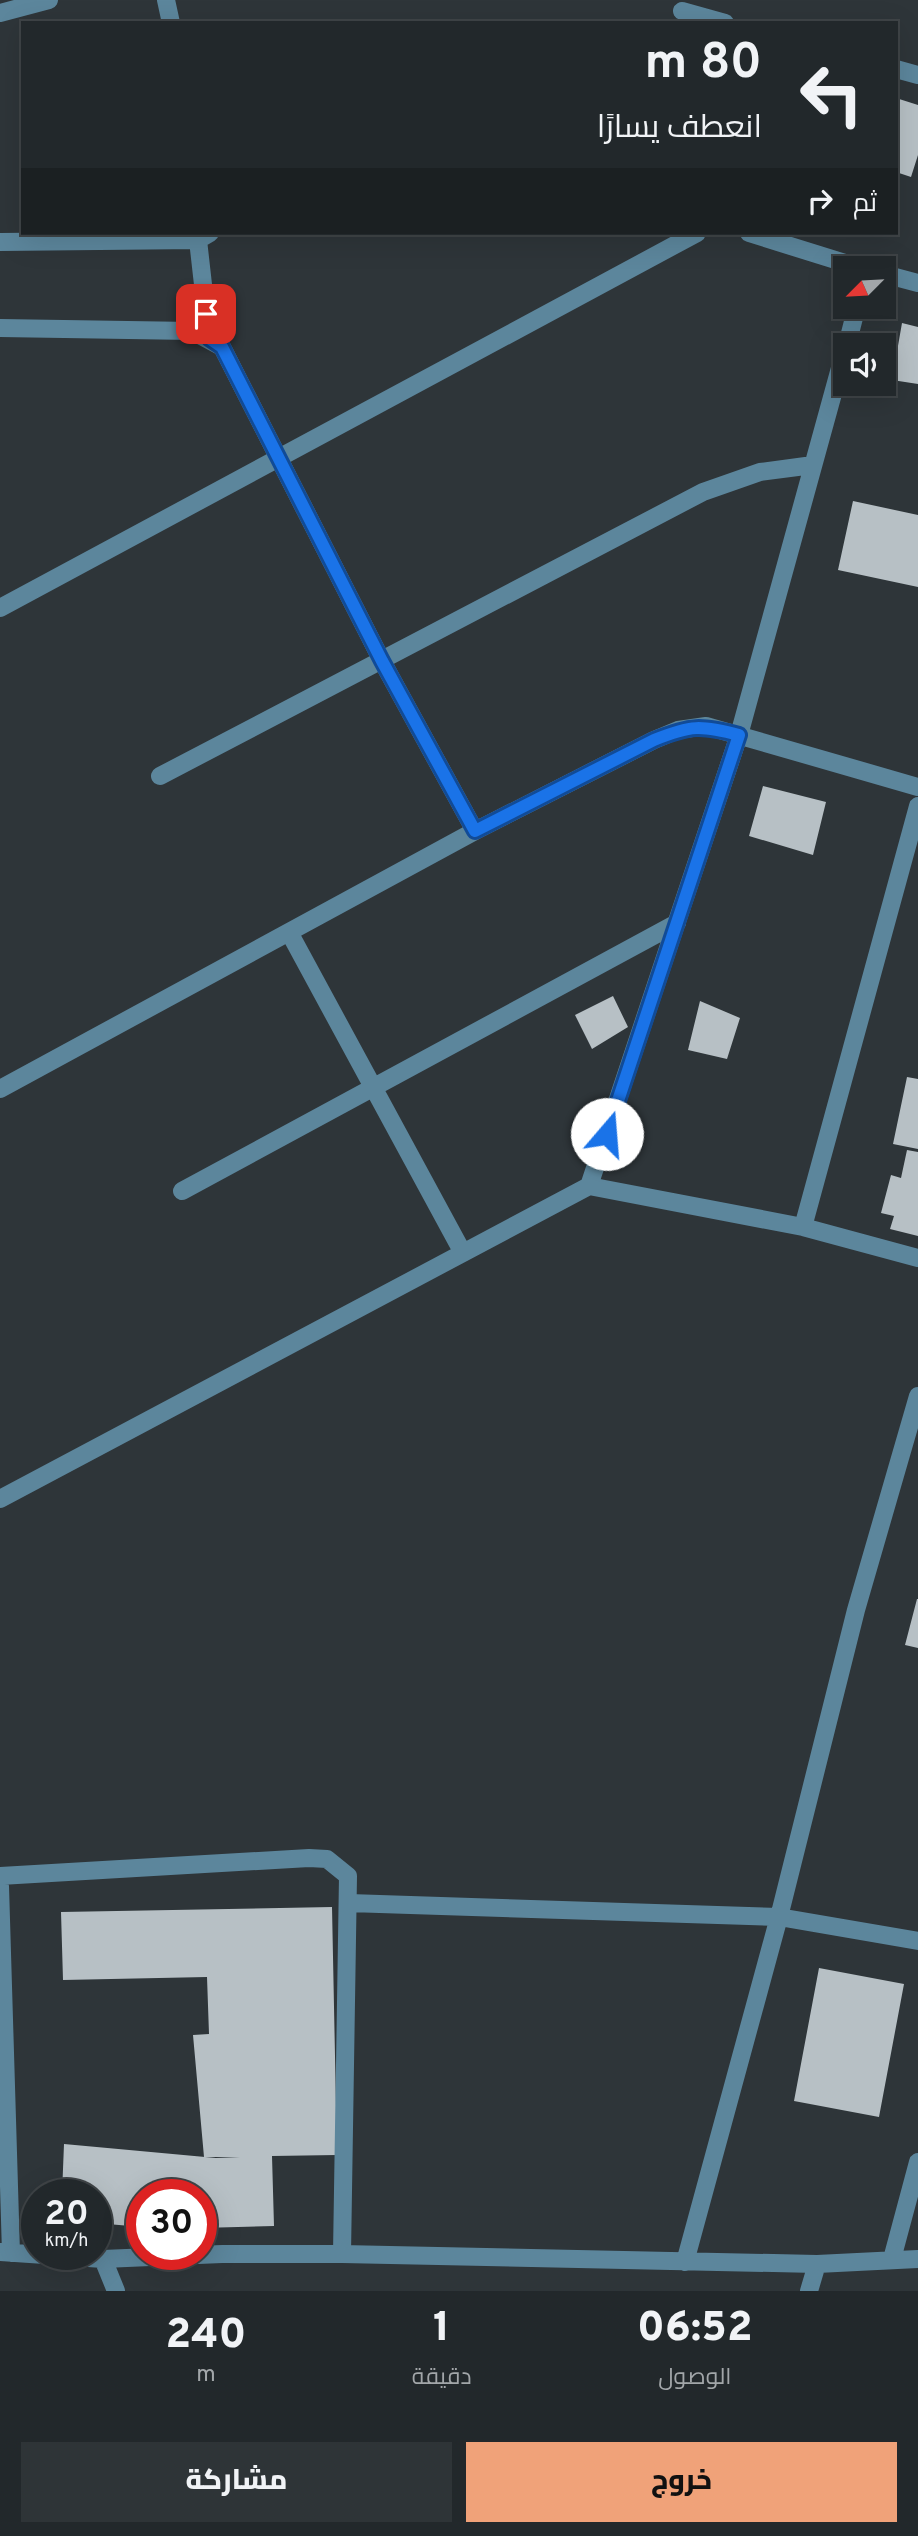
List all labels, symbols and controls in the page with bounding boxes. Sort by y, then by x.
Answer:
text: 80 m [645,34,762,96]
icon: left [786,49,877,140]
text: انعطف يسارًا [597,109,762,149]
icon: right [801,182,839,220]
text: ثم [853,188,877,221]
north arrow [833,256,896,318]
map controls [833,256,896,396]
pin [176,284,236,344]
icon: arrive [187,295,225,333]
button: sound [833,333,896,396]
position arrow [570,1097,644,1171]
speed limit sign: 30 [126,2179,217,2270]
text: 20 [44,2193,89,2237]
text: km/h [45,2230,88,2253]
text: 1 [433,2303,450,2356]
text: 06:52 [637,2303,753,2356]
text: 240 [165,2310,246,2363]
text: m [196,2361,216,2390]
text: دقيقة [412,2364,472,2393]
text: الوصول [658,2364,731,2393]
button: مشاركة [21,2442,452,2522]
button: خروج [466,2442,897,2522]

